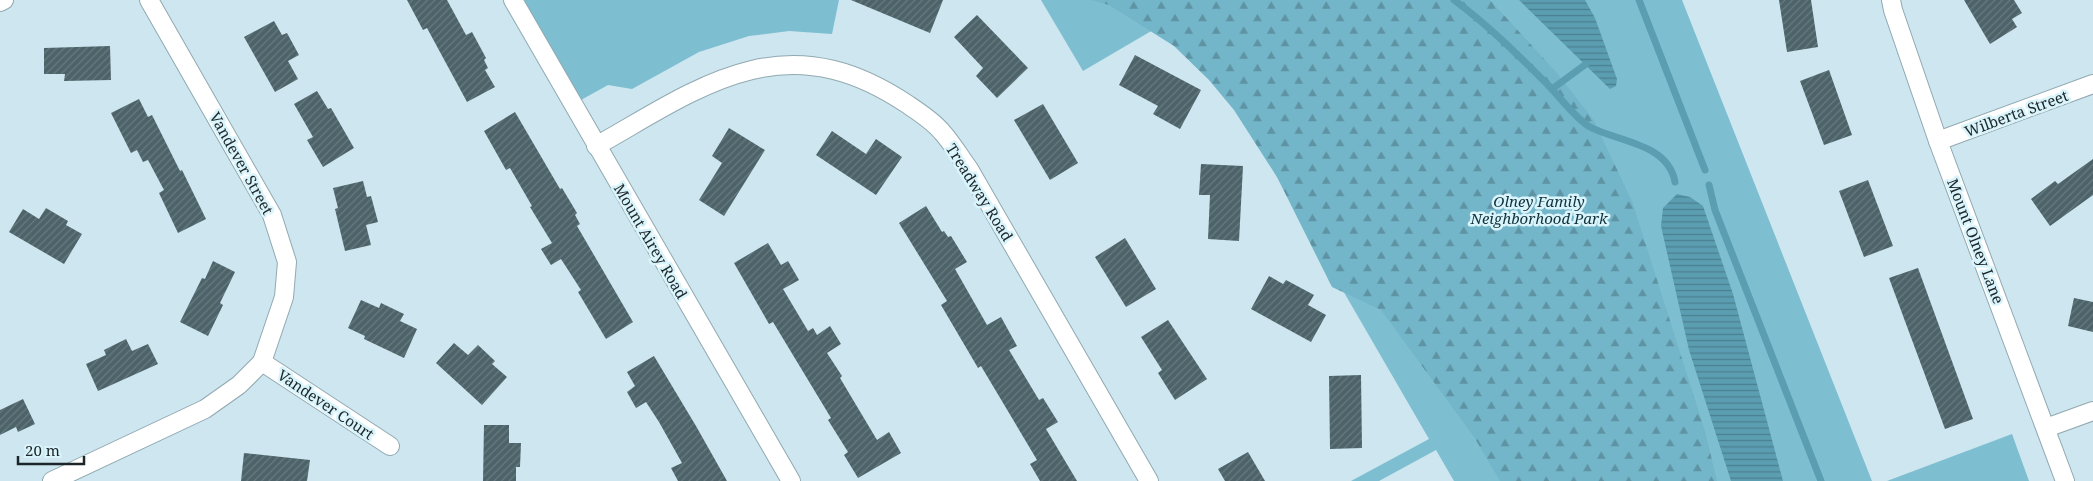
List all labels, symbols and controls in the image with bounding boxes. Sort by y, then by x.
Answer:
street label: Wilberta Street [1961,85,2071,141]
street label: Vandever Street [206,108,278,218]
street label: Treadway Road [942,139,1018,245]
street label: Mount Olney Lane [1943,176,2009,306]
street label: Mount Airey Road [610,180,692,302]
park label: Olney Family Neighborhood Park [1469,191,1608,228]
street label: Vandever Court [274,364,378,444]
scale bar [18,434,84,466]
text: 20 m [25,440,60,460]

